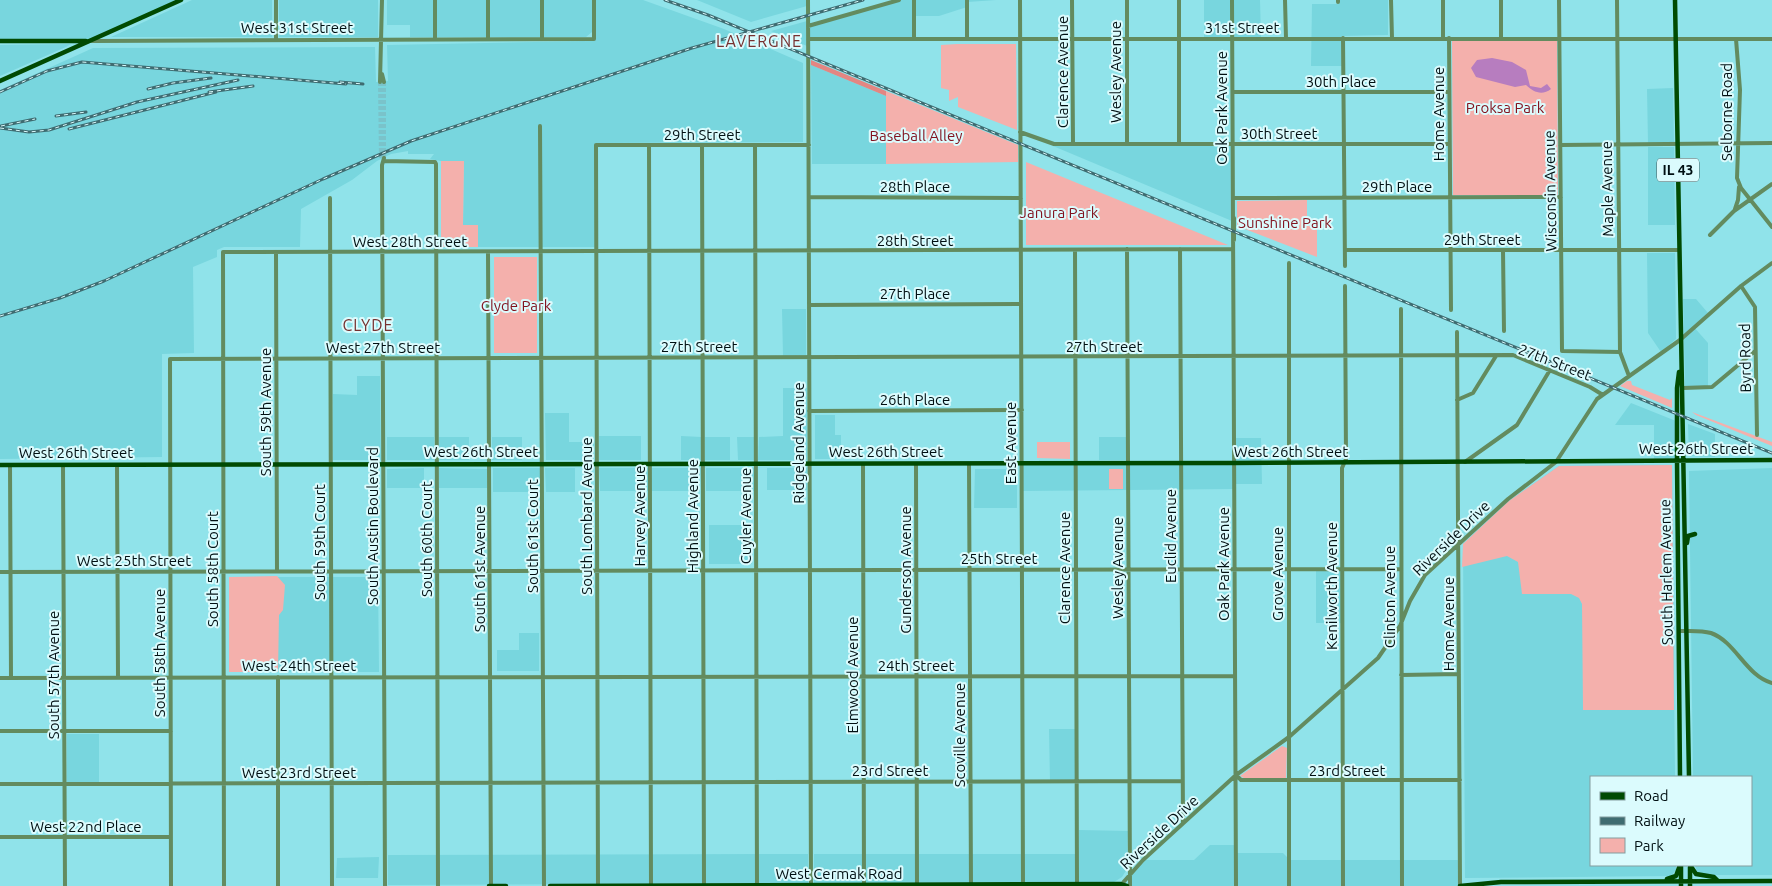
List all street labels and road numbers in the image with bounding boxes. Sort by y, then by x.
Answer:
street label: Clarence Avenue [1054,16,1071,128]
street label: West 31st Street [241,19,353,36]
street label: 31st Street [1205,19,1279,36]
street label: Wesley Avenue [1107,21,1124,123]
street label: Oak Park Avenue [1213,51,1230,165]
street label: Selborne Road [1718,63,1735,161]
street label: Home Avenue [1430,67,1447,161]
street label: 30th Place [1306,73,1376,90]
street label: 30th Street [1241,125,1317,142]
street label: 29th Street [664,126,740,143]
street label: Wisconsin Avenue [1540,130,1560,252]
street label: Maple Avenue [1598,141,1616,237]
road number: IL 43 [1657,158,1699,182]
street label: 28th Place [880,178,950,195]
street label: 29th Place [1362,178,1432,195]
street label: 29th Street [1444,231,1520,248]
street label: 28th Street [877,232,953,249]
street label: West 28th Street [353,233,467,250]
street label: 27th Place [880,285,950,302]
street label: Byrd Road [1736,323,1754,393]
street label: 27th Street [661,338,737,355]
street label: 27th Street [1066,338,1142,355]
street label: West 27th Street [326,339,440,356]
street label: 27th Street [1516,340,1594,384]
street label: South 59th Avenue [257,348,274,476]
street label: Ridgeland Avenue [790,382,807,504]
street label: 26th Place [880,391,950,408]
street label: East Avenue [1002,402,1019,484]
street label: South Lombard Avenue [578,437,595,595]
street label: West 26th Street [1639,440,1753,457]
street label: West 26th Street [424,443,538,460]
street label: West 26th Street [829,443,943,460]
street label: West 26th Street [1234,443,1348,460]
street label: West 26th Street [19,444,133,461]
street label: South Austin Boulevard [364,447,381,605]
street label: Highland Avenue [684,459,701,573]
street label: Harvey Avenue [631,466,648,566]
street label: Cuyler Avenue [737,468,754,564]
street label: South 61st Court [524,479,541,593]
street label: South 60th Court [418,481,435,597]
street label: South 59th Court [311,484,328,600]
street label: Euclid Avenue [1162,489,1179,583]
street label: Riverside Drive [1409,497,1493,579]
street label: South Harlem Avenue [1656,499,1676,645]
street label: South 61st Avenue [471,506,488,632]
street label: Gunderson Avenue [897,506,914,634]
street label: Oak Park Avenue [1215,507,1232,621]
street label: South 58th Court [204,511,221,627]
street label: Clarence Avenue [1056,512,1073,624]
street label: Wesley Avenue [1109,517,1126,619]
street label: Kenilworth Avenue [1323,522,1340,650]
street label: Grove Avenue [1269,527,1286,621]
street label: Clinton Avenue [1381,546,1398,648]
street label: 25th Street [961,550,1037,567]
street label: West 25th Street [77,552,191,569]
street label: Home Avenue [1440,577,1457,671]
street label: South 58th Avenue [151,589,168,717]
street label: South 57th Avenue [45,611,62,739]
street label: Elmwood Avenue [844,616,861,734]
street label: West 24th Street [242,657,356,674]
street label: 24th Street [878,657,954,674]
street label: Scoville Avenue [951,683,968,787]
street label: 23rd Street [852,762,928,779]
street label: 23rd Street [1309,762,1385,779]
street label: West 23rd Street [242,764,356,781]
street label: Riverside Drive [1117,792,1201,872]
street label: West 22nd Place [30,818,142,835]
street label: West Cermak Road [775,865,903,882]

